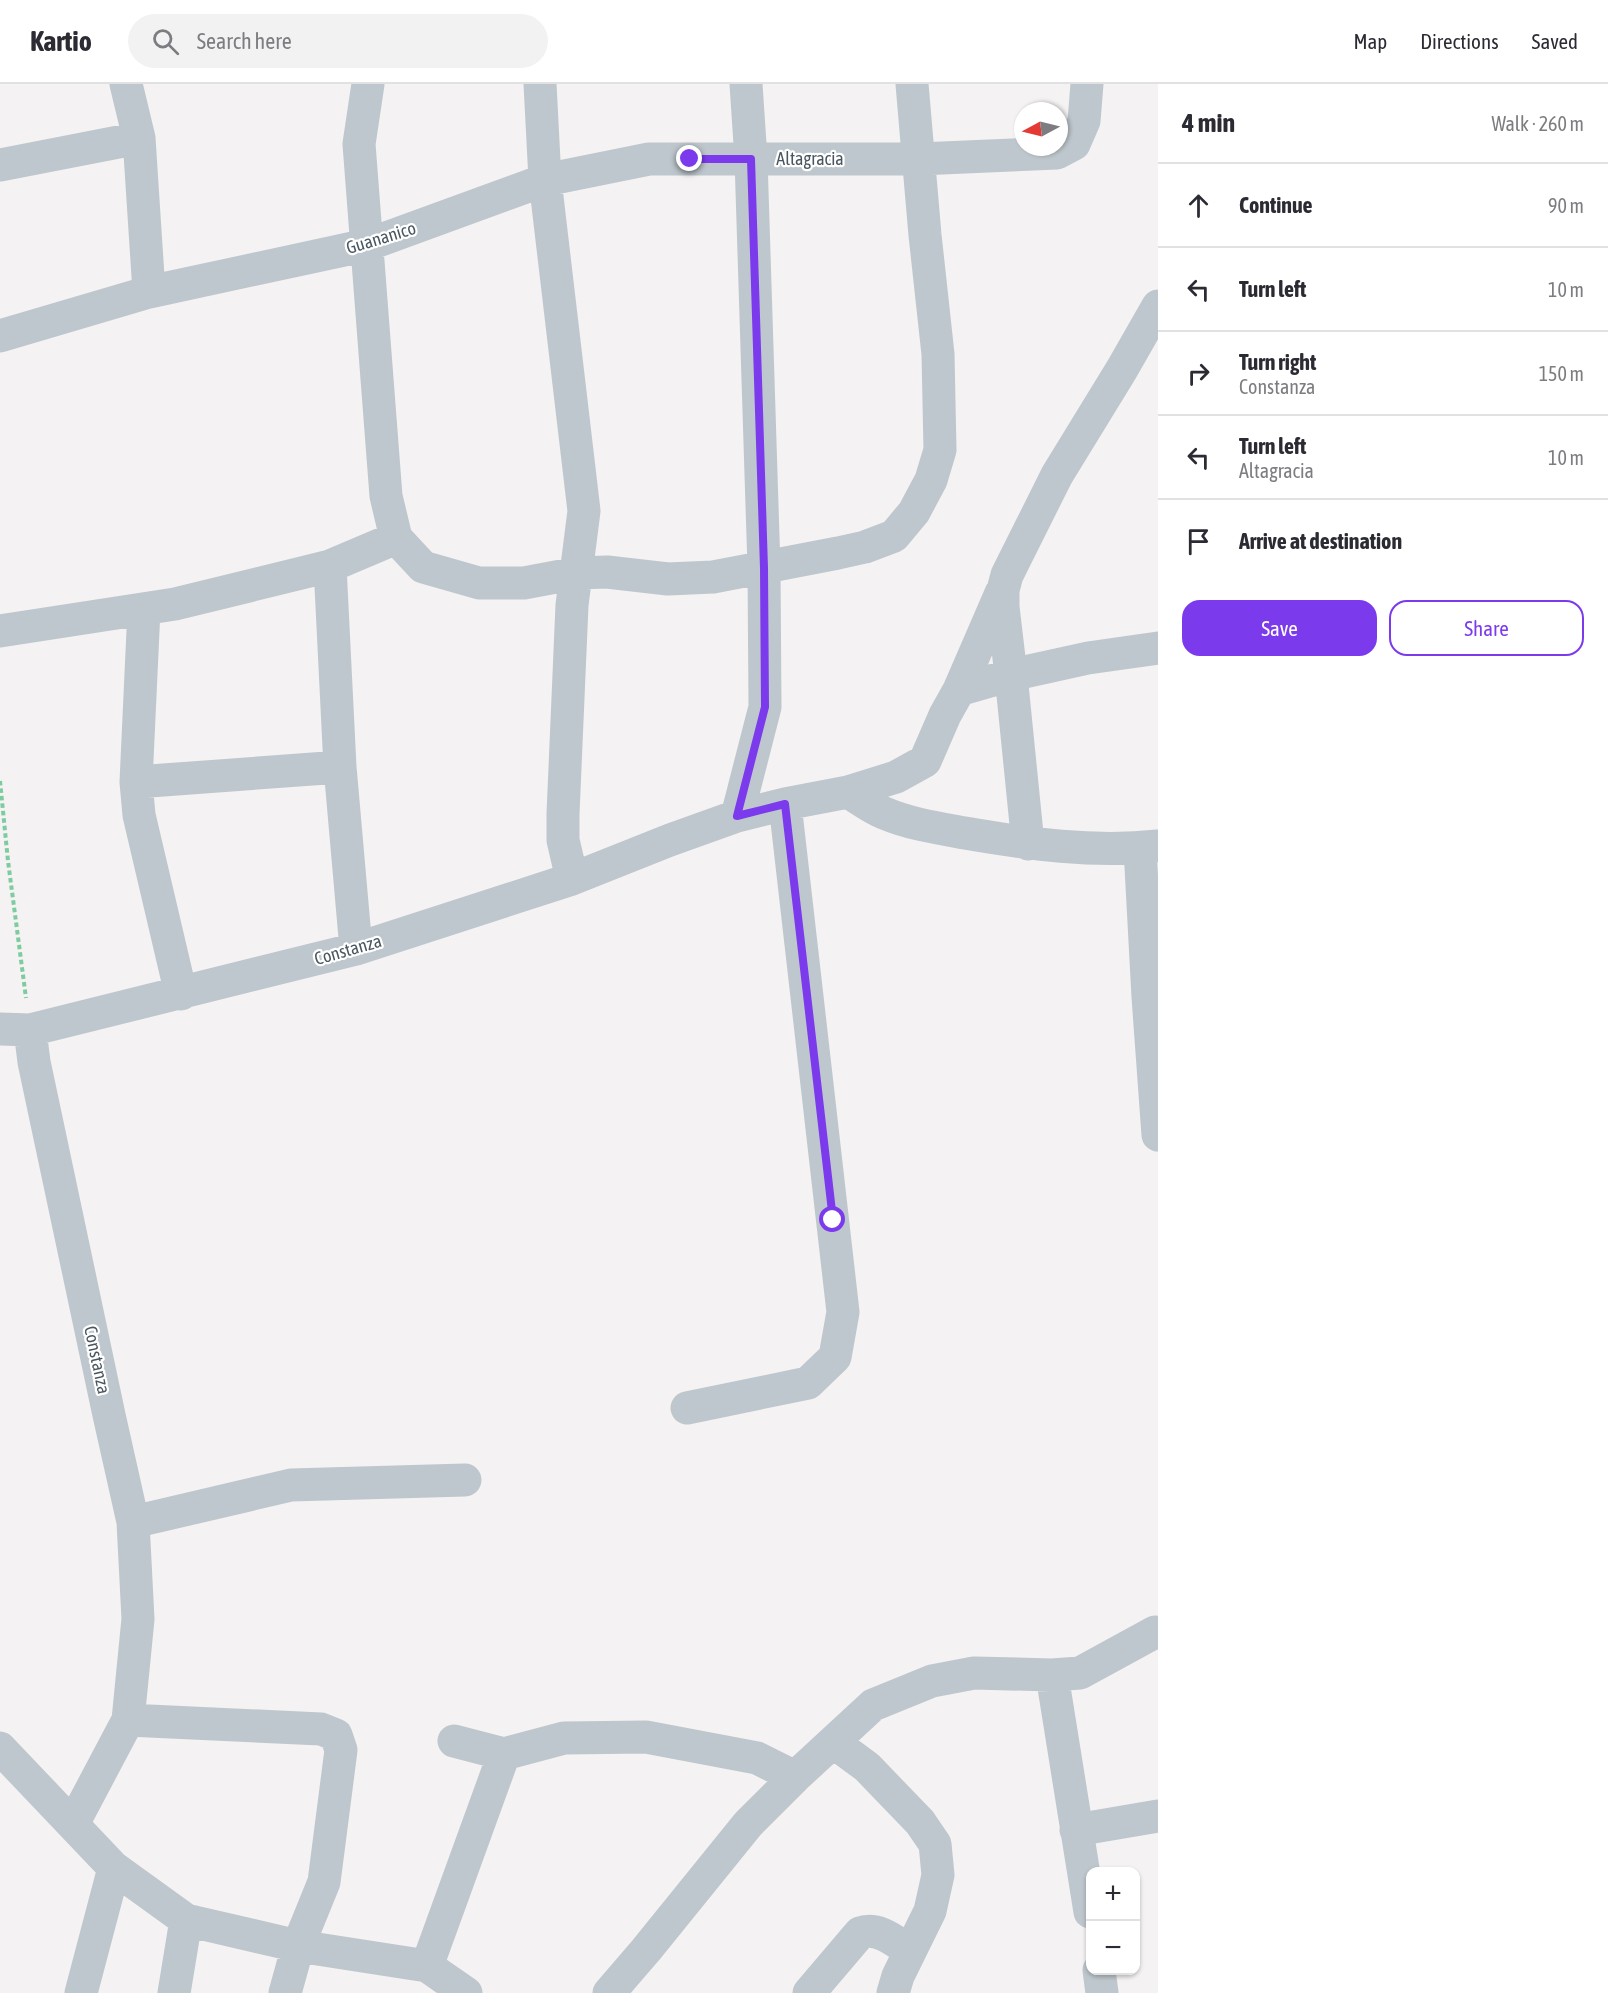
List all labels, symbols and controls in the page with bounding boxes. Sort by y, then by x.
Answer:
search box [128,14,548,68]
text: Kartio [30,25,92,57]
icon: search [149,25,182,58]
text: Search here [197,28,292,54]
text: Map [1353,29,1387,53]
text: Directions [1420,29,1499,53]
text: Saved [1532,29,1578,53]
north arrow [1014,102,1068,156]
text: 4 min [1182,108,1235,138]
text: Walk · 260 m [1492,112,1584,135]
route end [676,145,702,171]
street label: Altagracia [776,148,844,169]
icon: ahead [1182,189,1215,222]
text: Continue [1239,192,1313,218]
text: 90 m [1548,194,1584,217]
street label: Guananico [343,217,418,258]
icon: left [1182,273,1215,306]
text: Turn left [1239,276,1306,302]
text: 10 m [1548,278,1584,301]
text: Turn right [1239,349,1316,375]
icon: right [1182,357,1215,390]
text: 150 m [1539,362,1584,385]
text: Constanza [1239,375,1315,398]
text: Turn left [1239,433,1306,459]
icon: left [1182,441,1215,474]
text: 10 m [1548,446,1584,469]
text: Altagracia [1239,459,1314,482]
icon: arrive [1182,525,1215,558]
text: Arrive at destination [1239,528,1402,554]
button: Save [1182,600,1377,656]
button: Share [1389,600,1584,656]
street label: Constanza [312,930,384,969]
route start [819,1206,845,1232]
street label: Constanza [80,1324,115,1396]
map controls [1086,1867,1140,1975]
button: + [1086,1867,1140,1921]
button: − [1086,1921,1140,1975]

